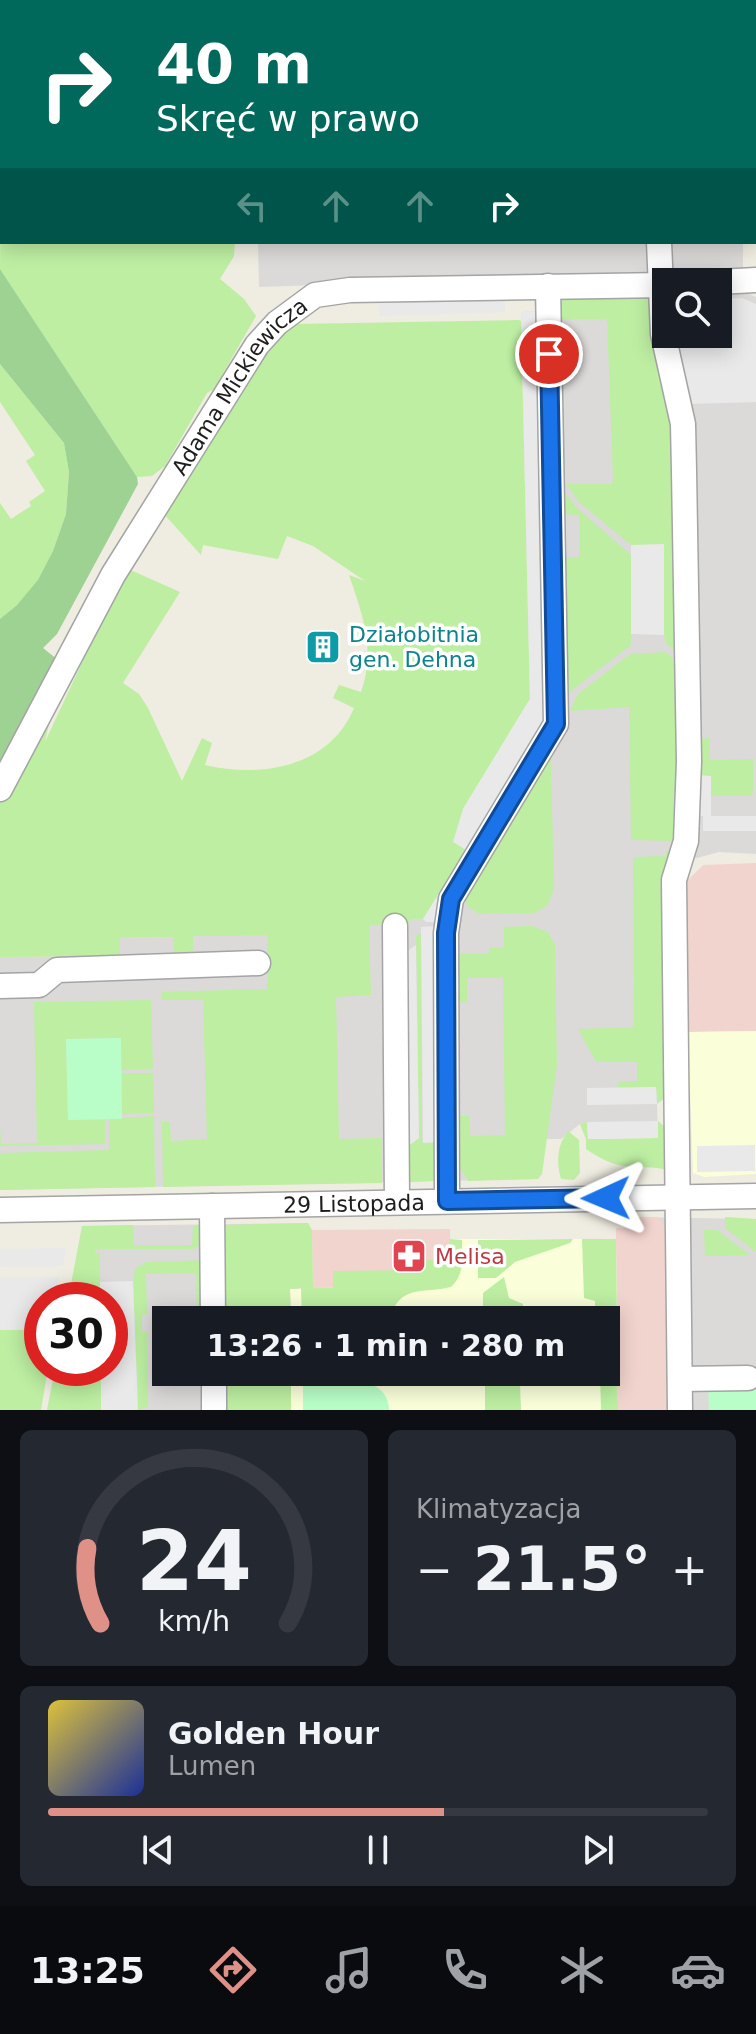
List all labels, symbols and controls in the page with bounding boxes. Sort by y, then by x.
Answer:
text: 40 m [156,31,312,96]
icon: right [24,32,128,136]
text: Skręć w prawo [156,98,420,139]
icon: left [230,184,274,228]
icon: ahead [314,184,358,228]
icon: ahead [398,184,442,228]
icon: right [482,184,526,228]
map controls [652,268,732,348]
button: search [652,268,732,348]
street label: Adama Mickiewicza [166,293,312,479]
pin [515,320,583,388]
icon: arrive [527,332,571,376]
place label: Działobitnia gen. Dehna [349,622,479,672]
building icon: Działobitnia gen. Dehna [304,628,342,666]
position arrow [564,1156,648,1240]
street label: 29 Listopada [283,1190,425,1217]
pharmacy icon: Melisa [390,1237,428,1275]
place label: Melisa [435,1244,505,1269]
speed limit sign: 30 [24,1282,128,1386]
text: 13:26 · 1 min · 280 m [207,1328,565,1363]
text: Klimatyzacja [416,1494,581,1524]
text: 24 [136,1513,252,1610]
text: 21.5° [473,1534,651,1604]
text: − [416,1544,453,1595]
text: + [671,1544,708,1595]
text: km/h [158,1604,230,1638]
text: Golden Hour [168,1716,379,1751]
text: Lumen [168,1751,256,1781]
icon: previous [136,1828,180,1872]
icon: pause [356,1828,400,1872]
icon: next [576,1828,620,1872]
icon: directions [205,1942,261,1998]
icon: music [321,1942,377,1998]
icon: phone [437,1942,493,1998]
icon: climate [554,1942,610,1998]
icon: car [670,1942,726,1998]
text: 13:25 [30,1950,145,1991]

